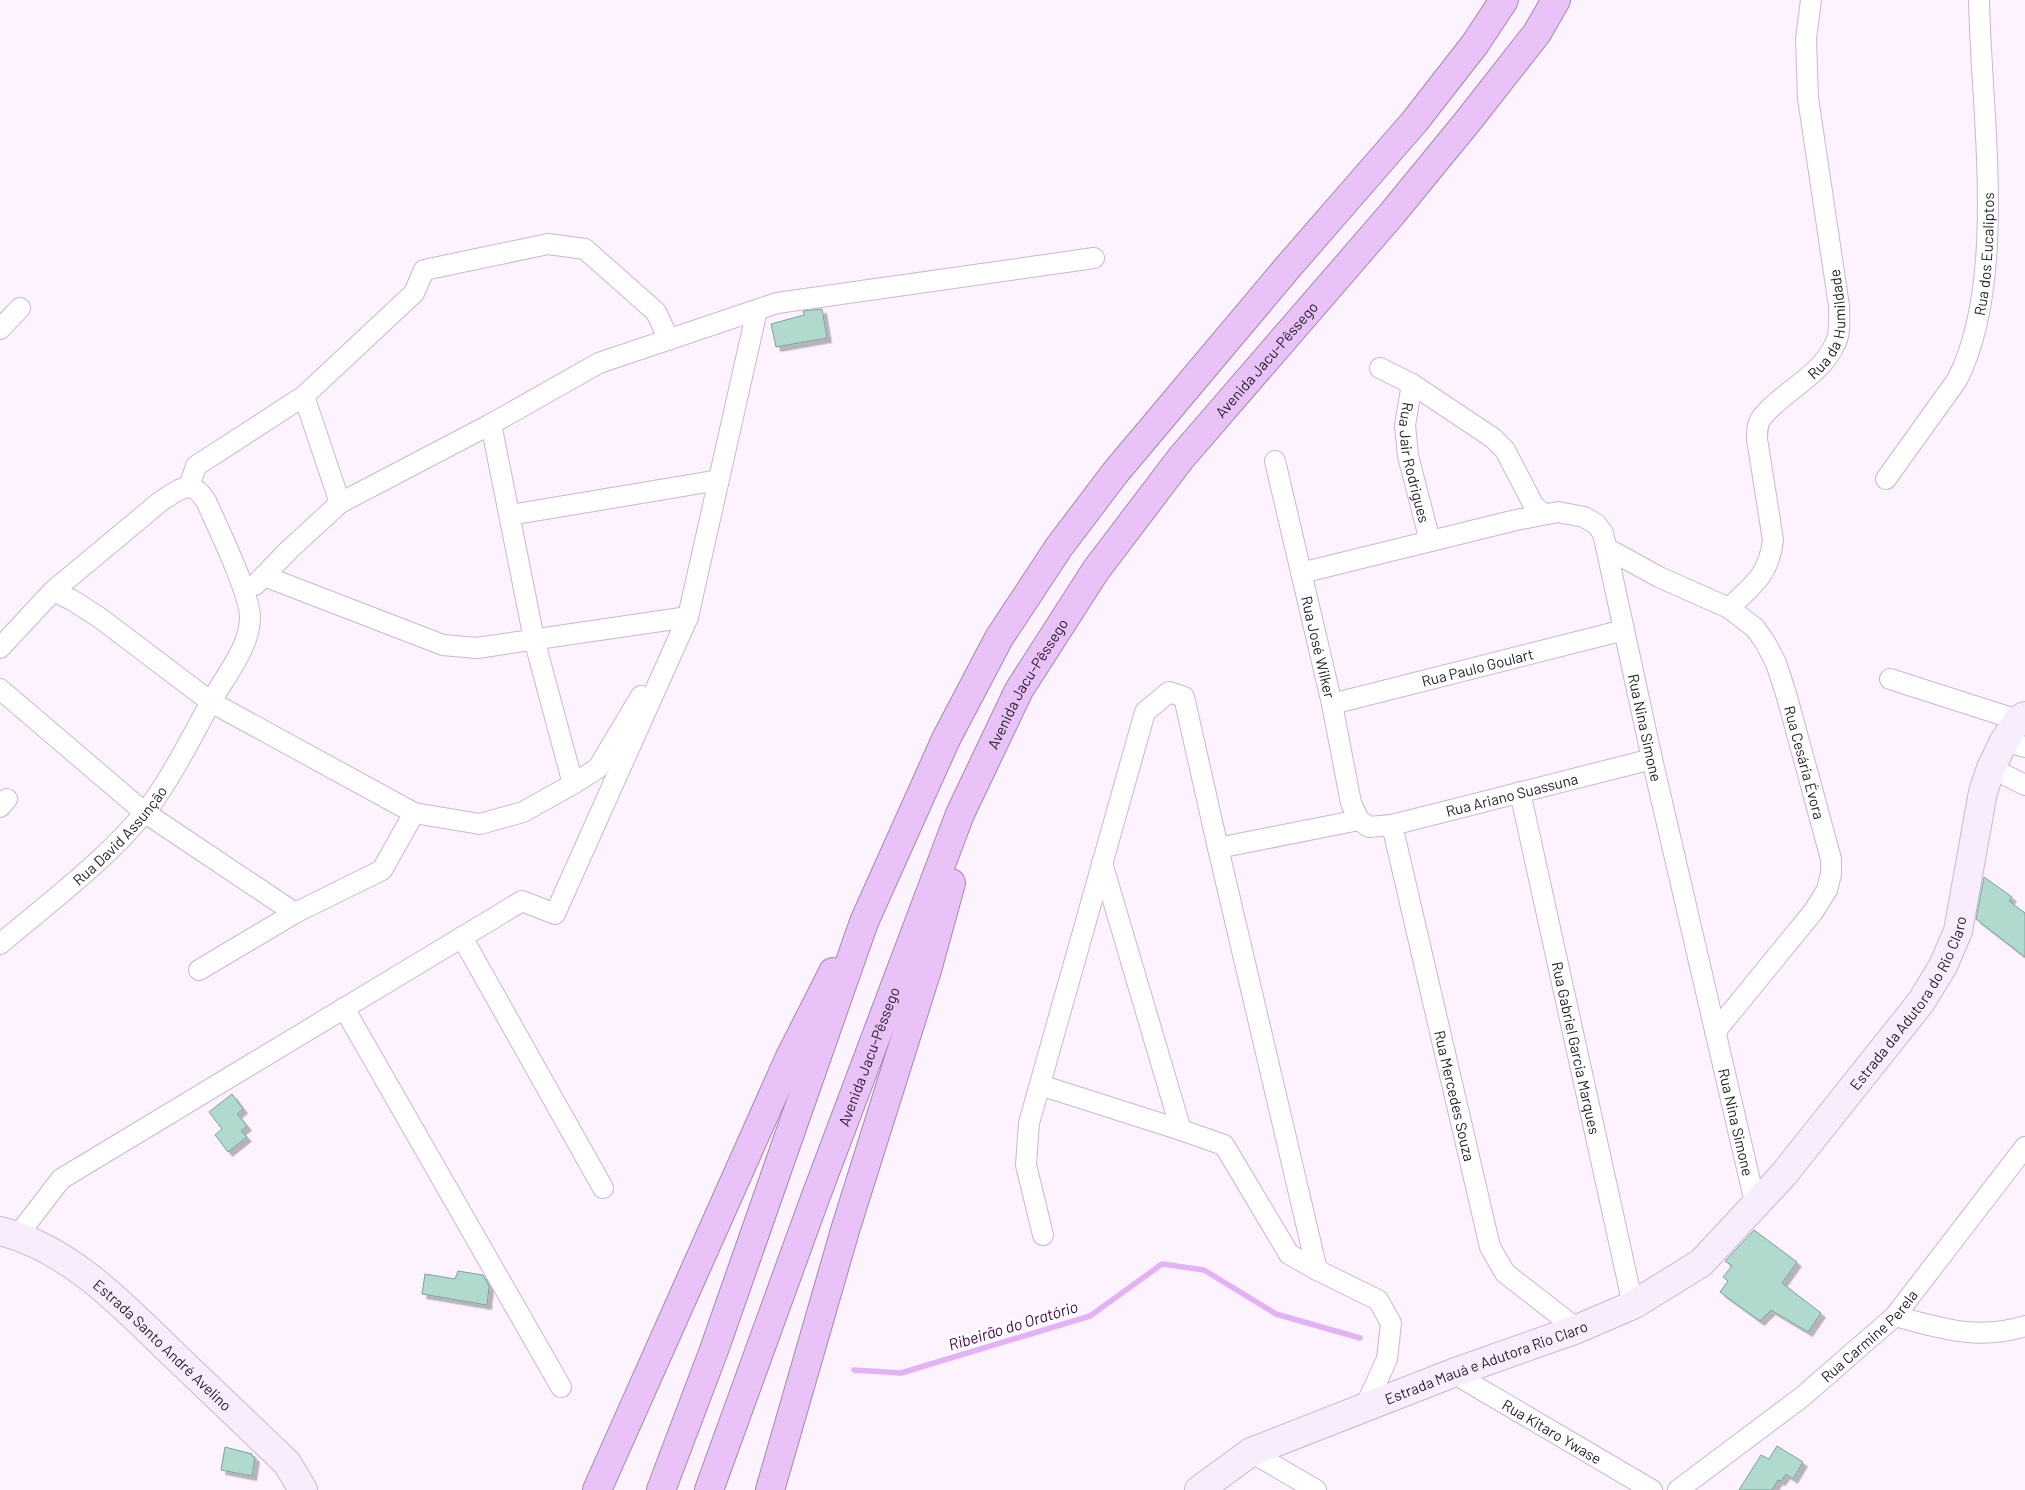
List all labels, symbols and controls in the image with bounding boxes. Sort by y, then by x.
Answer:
street label: Rua dos Eucaliptos [1970,192,1997,317]
street label: Rua da Humildade [1804,268,1848,382]
street label: Avenida Jacu-Pêssego [1211,298,1321,421]
street label: Rua Jair Rodrigues [1396,401,1434,525]
street label: Rua José Wilker [1298,594,1339,700]
street label: Avenida Jacu-Pêssego [983,615,1072,752]
street label: Rua Paulo Goulart [1420,644,1535,690]
street label: Rua Nina Simone [1625,672,1666,783]
street label: Rua Cesária Évora [1781,704,1829,821]
street label: Rua Ariano Suassuna [1444,769,1580,820]
street label: Rua David Assunção [69,782,170,889]
street label: Estrada da Adutora do Rio Claro [1846,915,1969,1093]
street label: Rua Gabriel Garcia Marques [1549,960,1604,1136]
street label: Avenida Jacu-Pêssego [834,984,903,1129]
street label: Rua Mercedes Souza [1431,1029,1479,1163]
street label: Rua Nina Simone [1715,1067,1757,1178]
street label: Estrada Santo André Avelino [90,1275,235,1414]
street label: Rua Carmine Perela [1817,1286,1921,1386]
water label: Ribeirão do Oratório [946,1296,1080,1354]
street label: Estrada Mauá e Adutora Rio Claro [1382,1317,1590,1408]
street label: Rua Kitaro Ywase [1499,1395,1605,1467]

